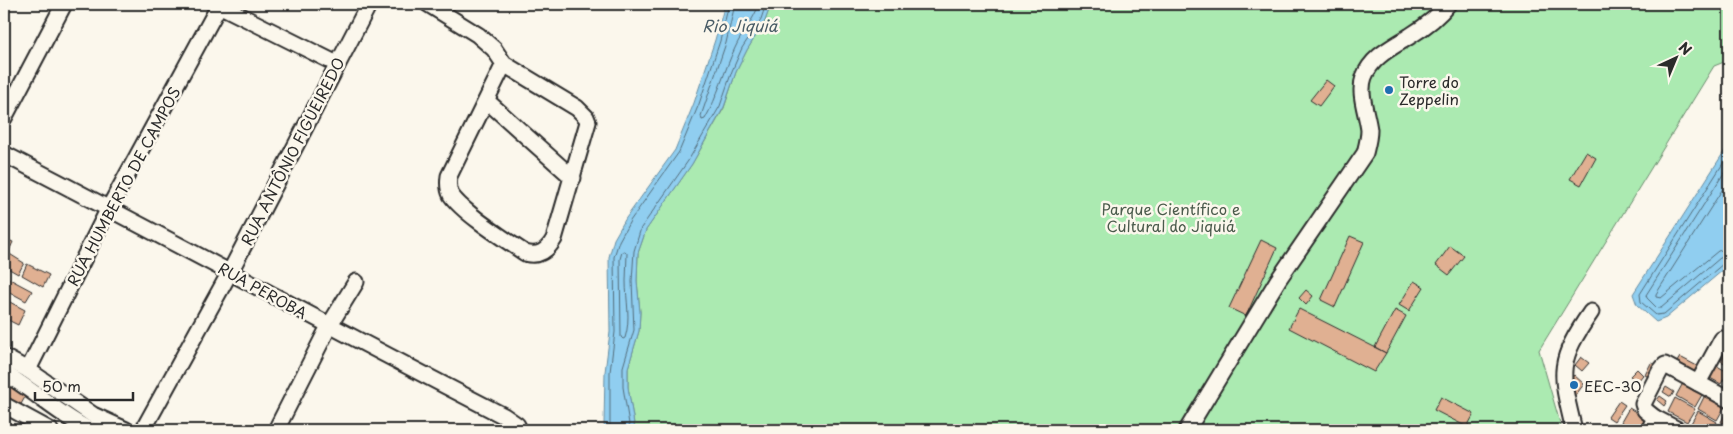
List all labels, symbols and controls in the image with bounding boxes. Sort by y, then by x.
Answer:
water label: Rio Jiquiá [702,13,779,37]
north arrow [1650,32,1700,82]
text: N [1674,37,1697,60]
street label: RUA ANTÔNIO FIGUEIREDO [234,53,350,249]
place label: Torre do Zeppelin [1399,70,1459,110]
street label: RUA HUMBERTO DE CAMPOS [61,82,185,290]
marker: Torre do Zeppelin [1383,84,1395,96]
park label: Parque Científico e Cultural do Jiquiá [1102,197,1240,237]
street label: RUA PEROBA [214,256,312,324]
scale bar [35,369,132,401]
text: 50 m [42,374,81,397]
place label: EEC-30 [1584,374,1642,397]
marker: EEC-30 [1568,379,1580,391]

